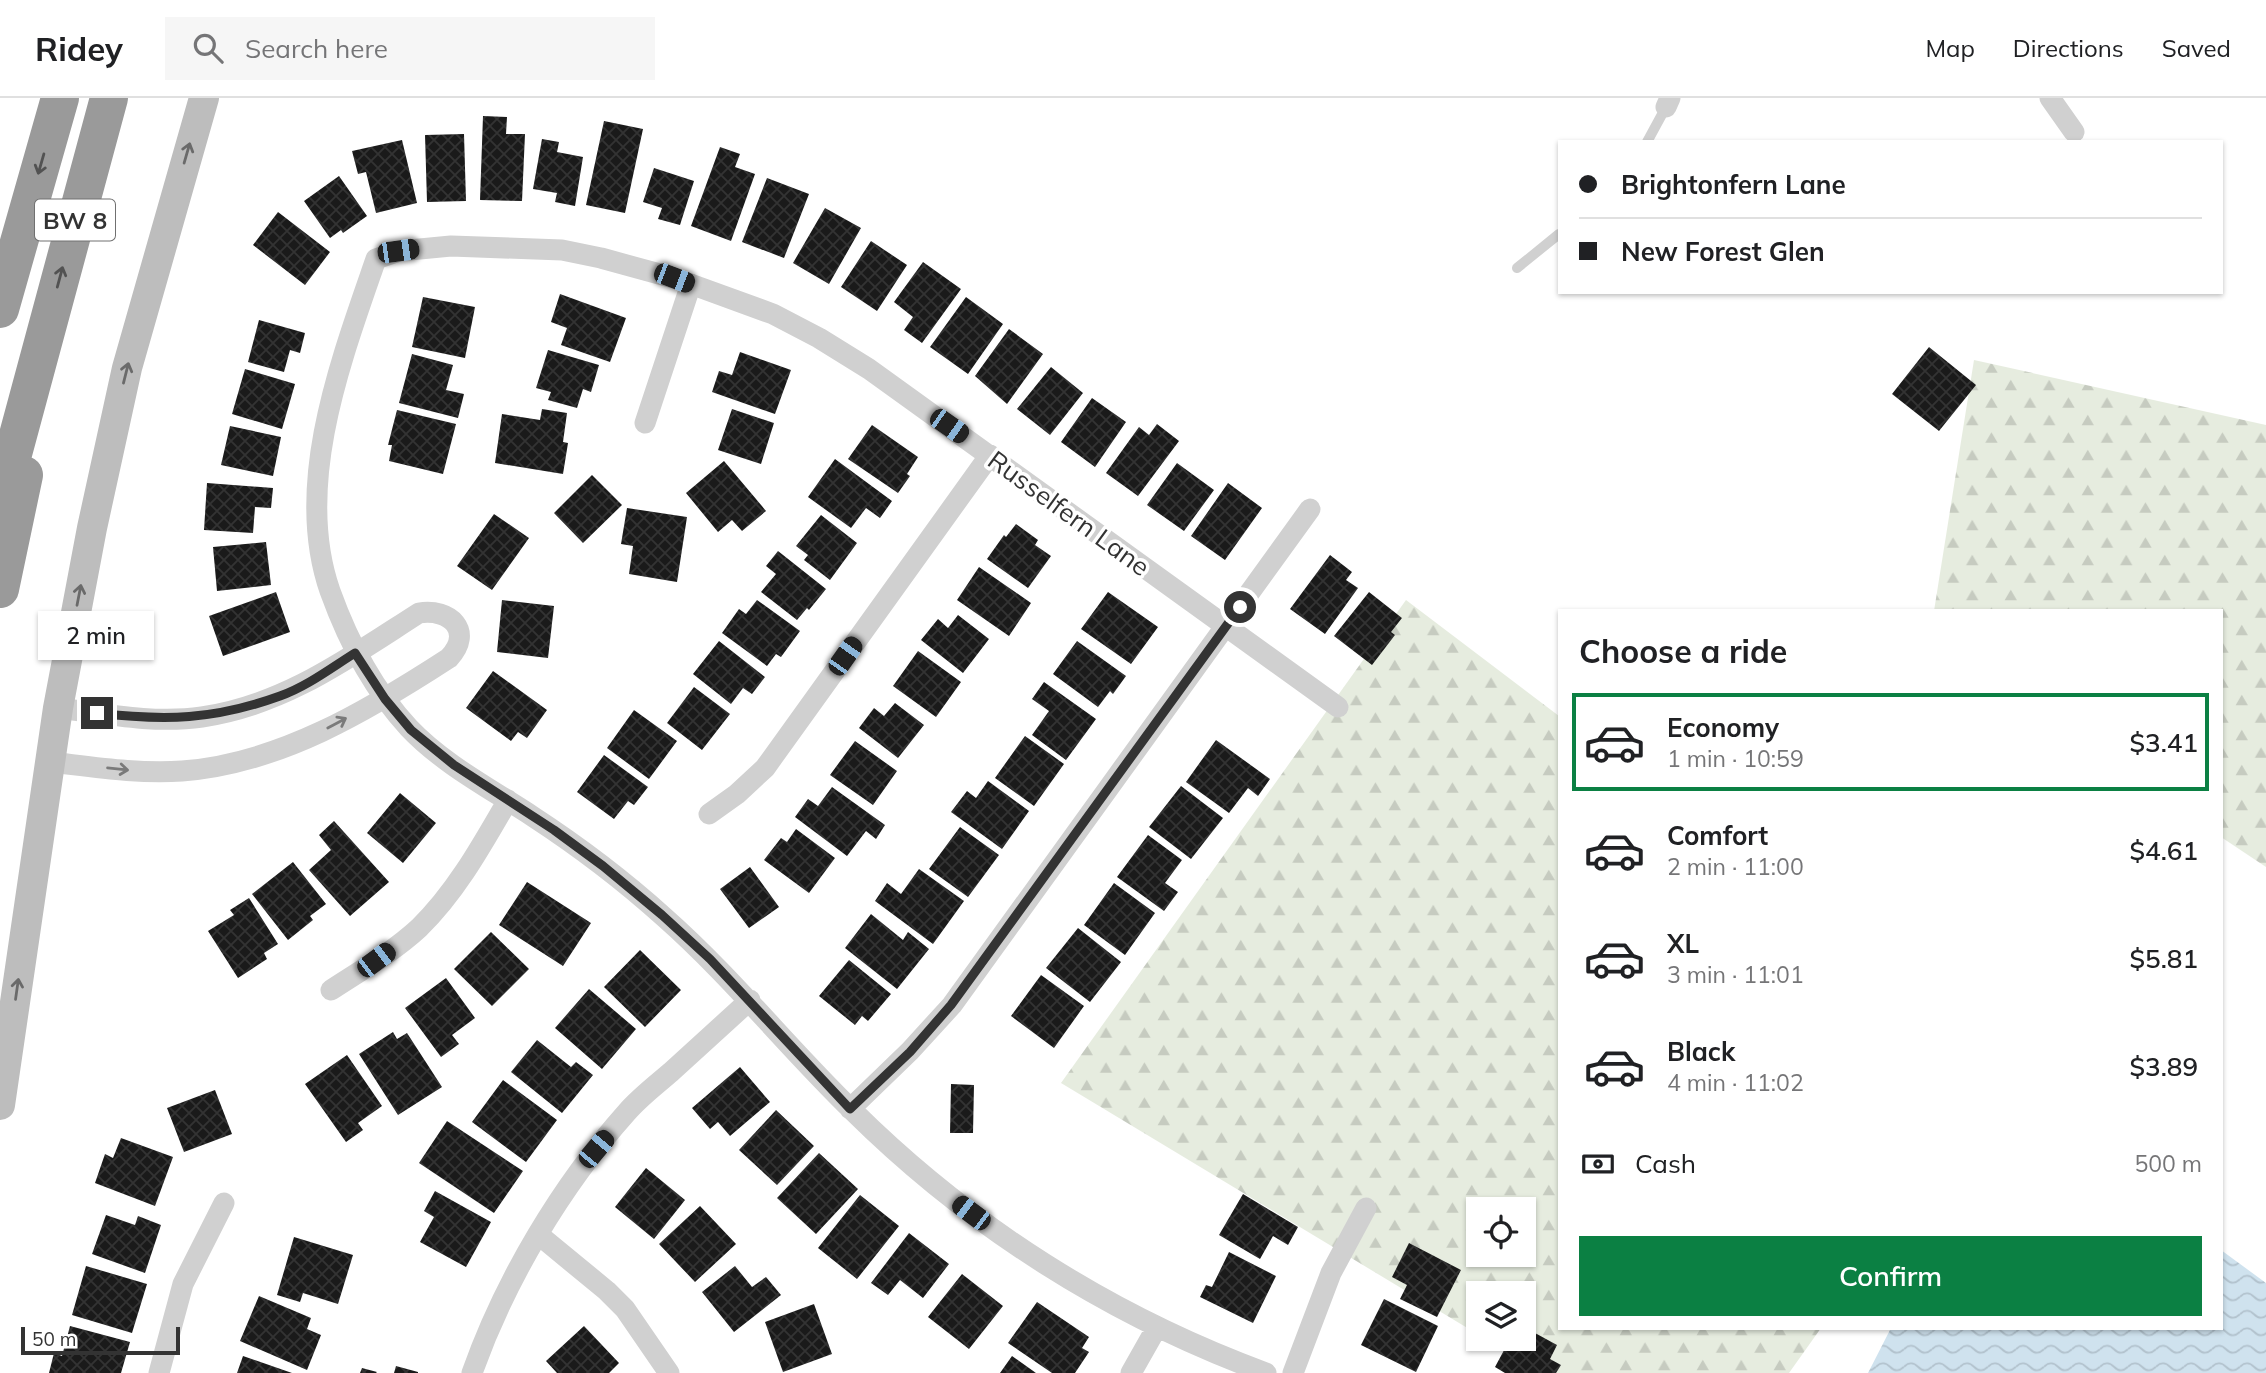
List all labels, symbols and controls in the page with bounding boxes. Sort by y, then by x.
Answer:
search box [165,17,655,80]
text: Ridey [35,28,123,69]
icon: search [189,29,227,67]
text: Search here [245,32,388,65]
text: Map [1925,33,1975,63]
text: Directions [2013,33,2124,63]
text: Saved [2162,33,2231,63]
one-way arrow [181,143,194,165]
one-way arrow [34,152,47,174]
text: Brightonfern Lane [1621,168,1846,201]
road number: BW 8 [35,199,115,240]
text: New Forest Glen [1621,235,1825,268]
car [376,238,421,264]
car [651,261,698,295]
one-way arrow [54,266,67,288]
one-way arrow [121,362,134,384]
car [926,405,973,447]
street label: Russelfern Lane [982,443,1156,583]
one-way arrow [73,584,86,607]
route start [1224,591,1256,623]
callout: 2 min [39,612,155,660]
text: 2 min [66,621,126,650]
text: Choose a ride [1579,631,1787,671]
car [825,633,866,679]
route end [81,697,113,729]
icon: car [1583,711,1646,774]
text: Economy [1667,711,1779,744]
one-way arrow [326,715,346,729]
text: $3.41 [2129,726,2198,759]
text: 1 min · 10:59 [1667,744,1804,773]
one-way arrow [106,763,129,776]
icon: car [1583,819,1646,882]
text: Comfort [1667,819,1768,852]
text: $4.61 [2129,834,2198,867]
text: 2 min · 11:00 [1667,852,1804,881]
icon: car [1583,927,1646,990]
text: XL [1667,927,1699,960]
car [353,939,400,981]
text: $5.81 [2129,942,2198,975]
text: 3 min · 11:01 [1667,960,1804,989]
one-way arrow [11,978,24,1001]
icon: car [1583,1035,1646,1098]
text: Black [1667,1035,1735,1068]
text: $3.89 [2129,1050,2198,1083]
text: 4 min · 11:02 [1667,1068,1804,1097]
car [575,1126,618,1172]
icon: cash [1579,1145,1617,1183]
text: Cash [1635,1147,1696,1180]
text: 500 m [2134,1149,2202,1178]
car [948,1192,995,1234]
map controls [1466,1197,1536,1351]
button: locate [1466,1197,1536,1267]
button: Confirm [1579,1236,2202,1316]
button: layers [1466,1281,1536,1351]
scale bar [21,1324,180,1356]
text: 50 m [32,1327,76,1351]

